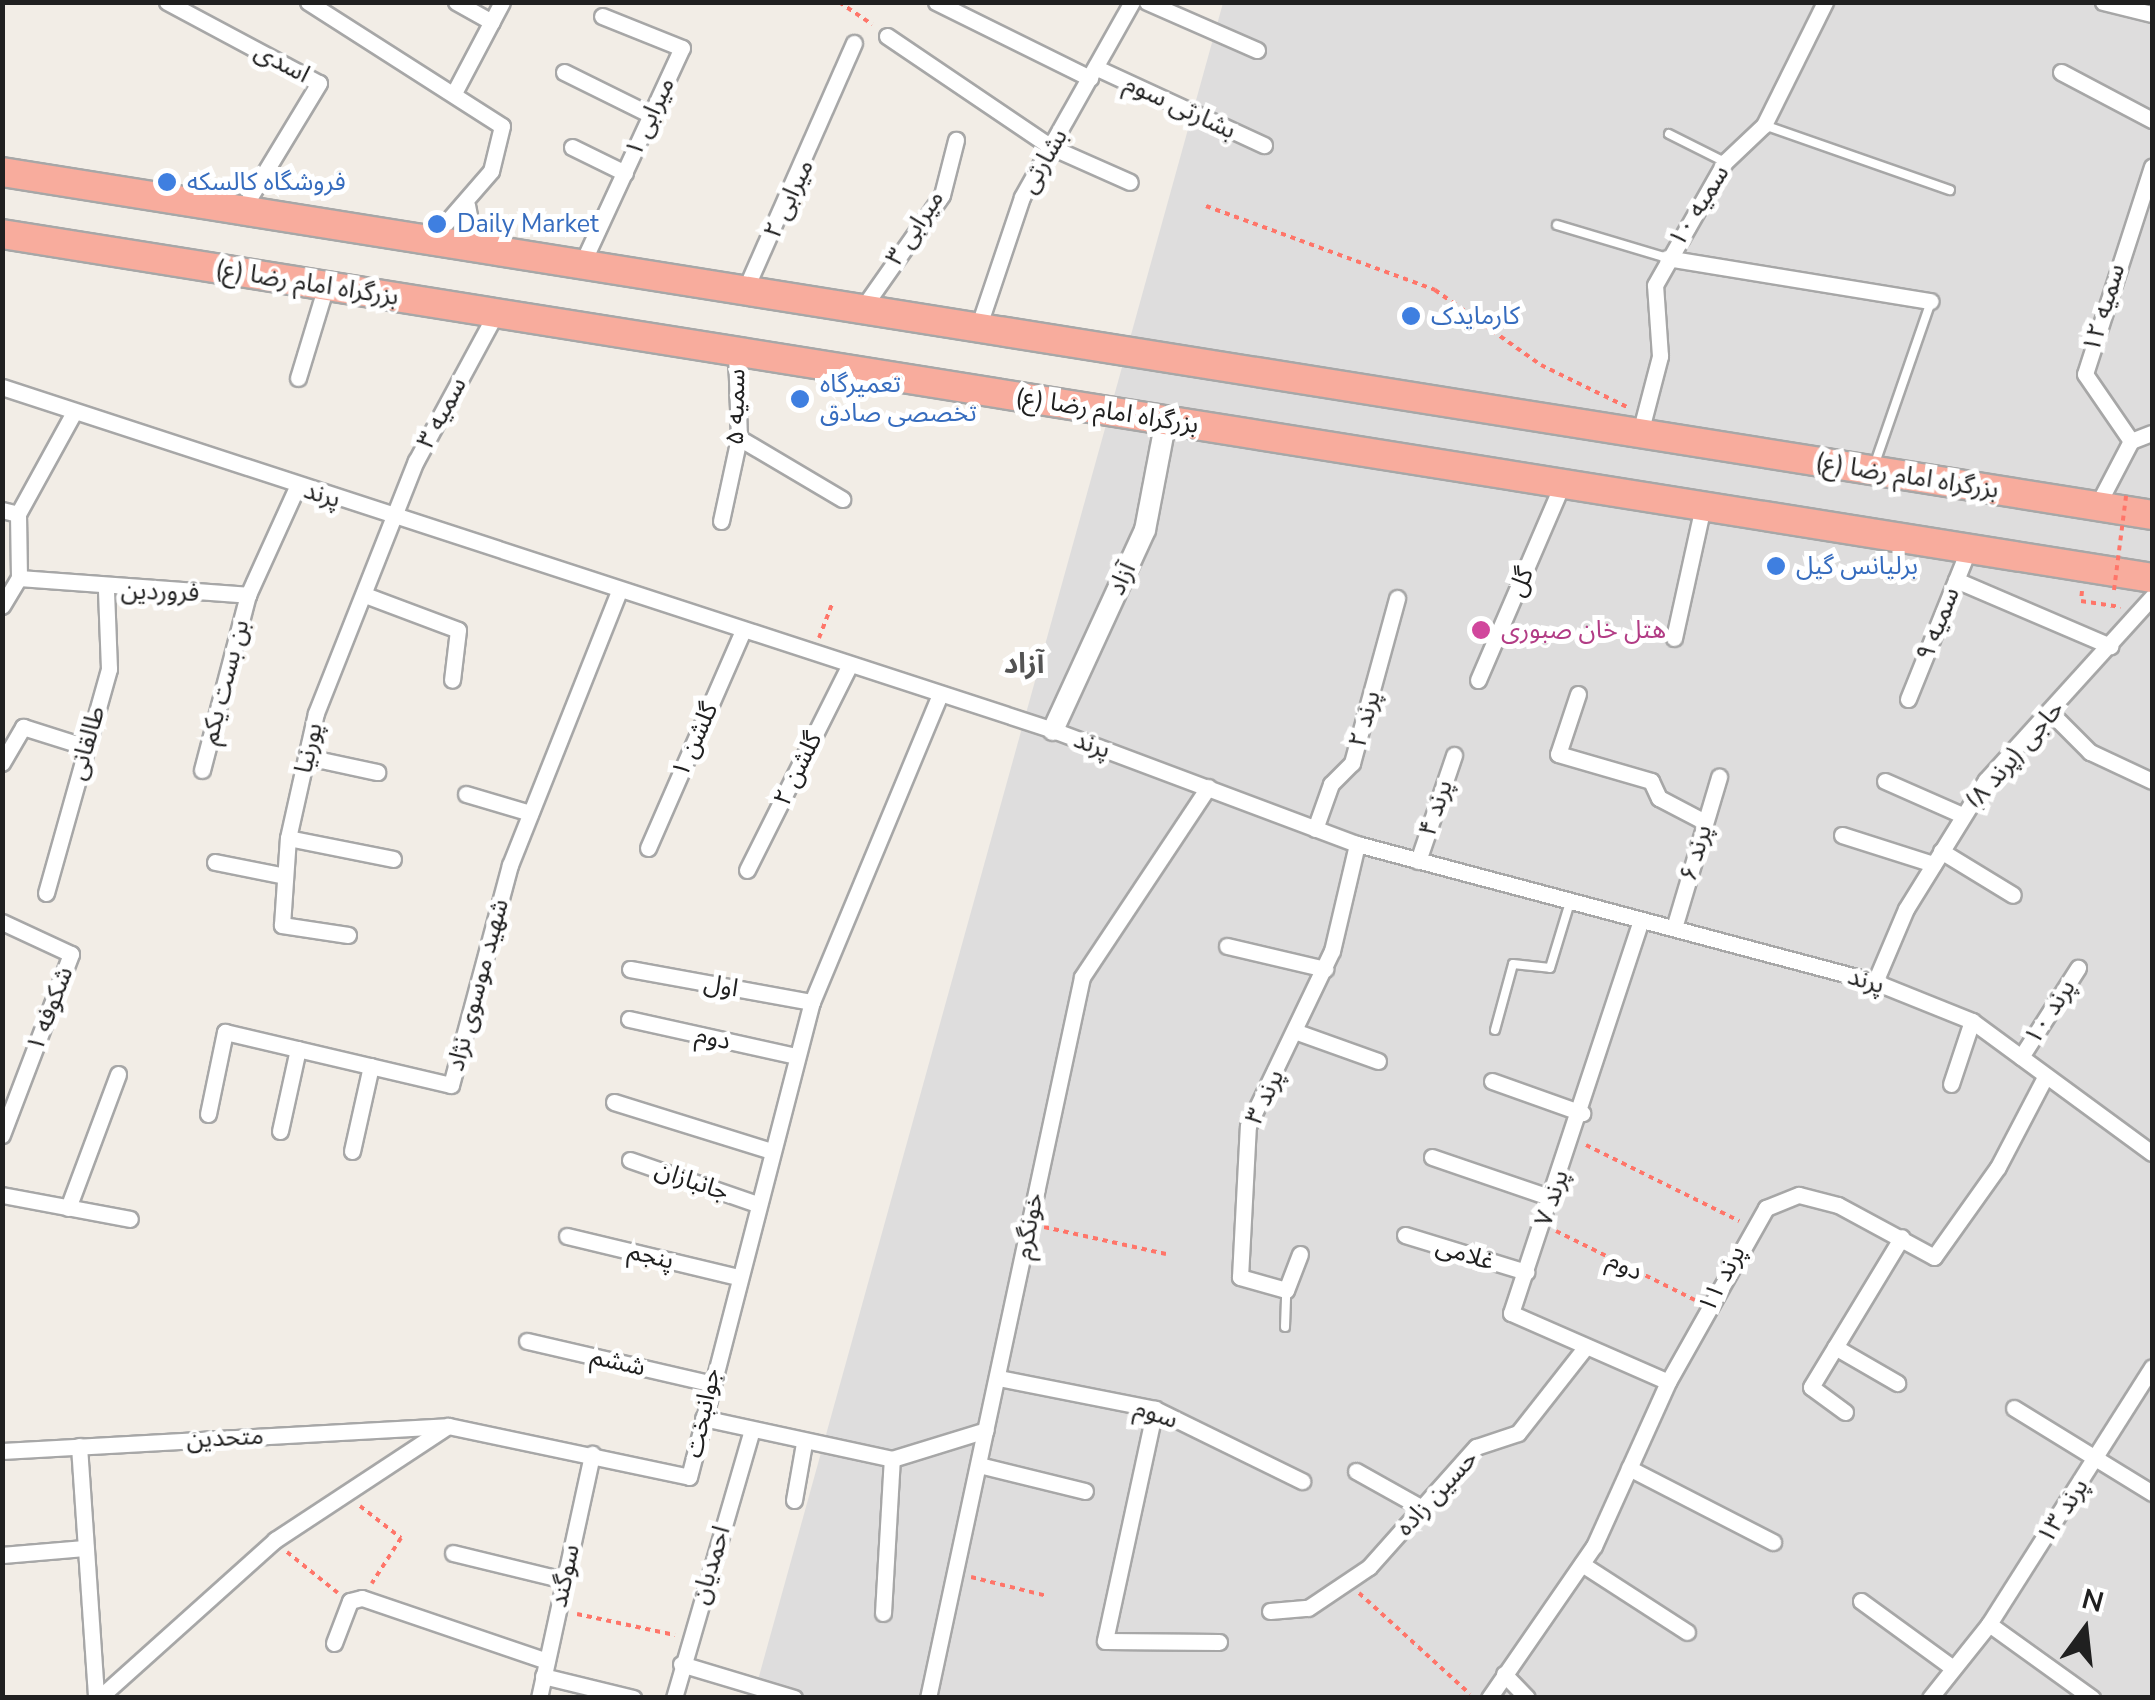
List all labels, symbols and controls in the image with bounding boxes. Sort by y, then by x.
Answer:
street label: اسدی [249,36,315,90]
street label: بشارتی سوم [1120,68,1240,146]
street label: میرابی ۱ [619,73,681,161]
street label: بشارتی [1014,123,1074,199]
street label: میرابی ۲ [758,155,820,243]
street label: سمیه ۱۰ [1662,160,1736,252]
place label: فروشگاه کالسکه [187,167,346,197]
marker: فروشگاه کالسکه [156,171,178,193]
street label: میرابی ۳ [880,185,950,271]
place label: Daily Market [457,209,599,239]
marker: Daily Market [426,213,448,235]
street label: بزرگراه امام رضا (ع) [213,254,401,312]
street label: سمیه ۱۲ [2076,260,2132,356]
place label: کارمایدک [1431,301,1520,331]
marker: کارمایدک [1400,305,1422,327]
street label: سمیه ۵ [720,369,752,445]
place label: تعمیرگاه تخصصی صادق [820,370,977,429]
street label: سمیه ۳ [411,372,473,454]
street label: بزرگراه امام رضا (ع) [1013,382,1201,440]
marker: تعمیرگاه تخصصی صادق [789,388,811,410]
street label: بزرگراه امام رضا (ع) [1813,447,2001,505]
street label: پرند [300,475,344,515]
place label: برلیانس گیل [1796,551,1918,581]
marker: برلیانس گیل [1765,555,1787,577]
street label: آزاد [1102,558,1142,600]
street label: گل [1502,563,1540,601]
street label: فروردین [120,576,200,608]
street label: سمیه ۹ [1910,583,1966,665]
place label: هتل خان صبوری [1501,615,1666,645]
street label: بن بست یکم [194,617,256,747]
marker: هتل خان صبوری [1470,619,1492,641]
district label: آزاد [1004,647,1044,681]
street label: پرند ۲ [1343,687,1387,751]
street label: حاجی (پرند ۸) [1959,694,2071,816]
street label: گلشن ۱ [665,698,725,782]
street label: طالقانی [62,703,112,783]
street label: پورنیا [289,720,329,776]
street label: پرند [1070,725,1114,765]
street label: گلشن ۲ [767,727,829,811]
street label: پرند ۴ [1412,776,1460,840]
street label: پرند ۶ [1673,821,1719,885]
street label: شهید موسوی نژاد [441,896,515,1074]
street label: پرند [1844,961,1888,1001]
street label: شکوفه ۱ [20,962,80,1056]
street label: اول [701,968,741,1004]
street label: پرند ۱۰ [2018,974,2082,1050]
street label: دوم [692,1019,734,1057]
street label: پرند ۳ [1239,1065,1291,1129]
street label: جانبازان [651,1154,733,1208]
street label: پرند ۷ [1528,1166,1576,1230]
street label: خونگرم [1008,1190,1050,1262]
street label: غلامی [1432,1231,1498,1277]
street label: پنجم [625,1236,677,1276]
street label: پرند ۱۱ [1692,1240,1752,1318]
street label: دوم [1603,1245,1647,1287]
street label: ششم [588,1341,648,1383]
street label: جوانبخت [679,1365,727,1461]
street label: سوم [1131,1393,1181,1435]
street label: متحدین [186,1421,264,1455]
street label: حسین زاده [1390,1444,1484,1542]
street label: پرند ۱۳ [2031,1473,2095,1549]
street label: احمدیان [685,1522,737,1608]
street label: سوگند [544,1542,586,1610]
north arrow [2035,1580,2135,1680]
text: N [2078,1580,2108,1622]

